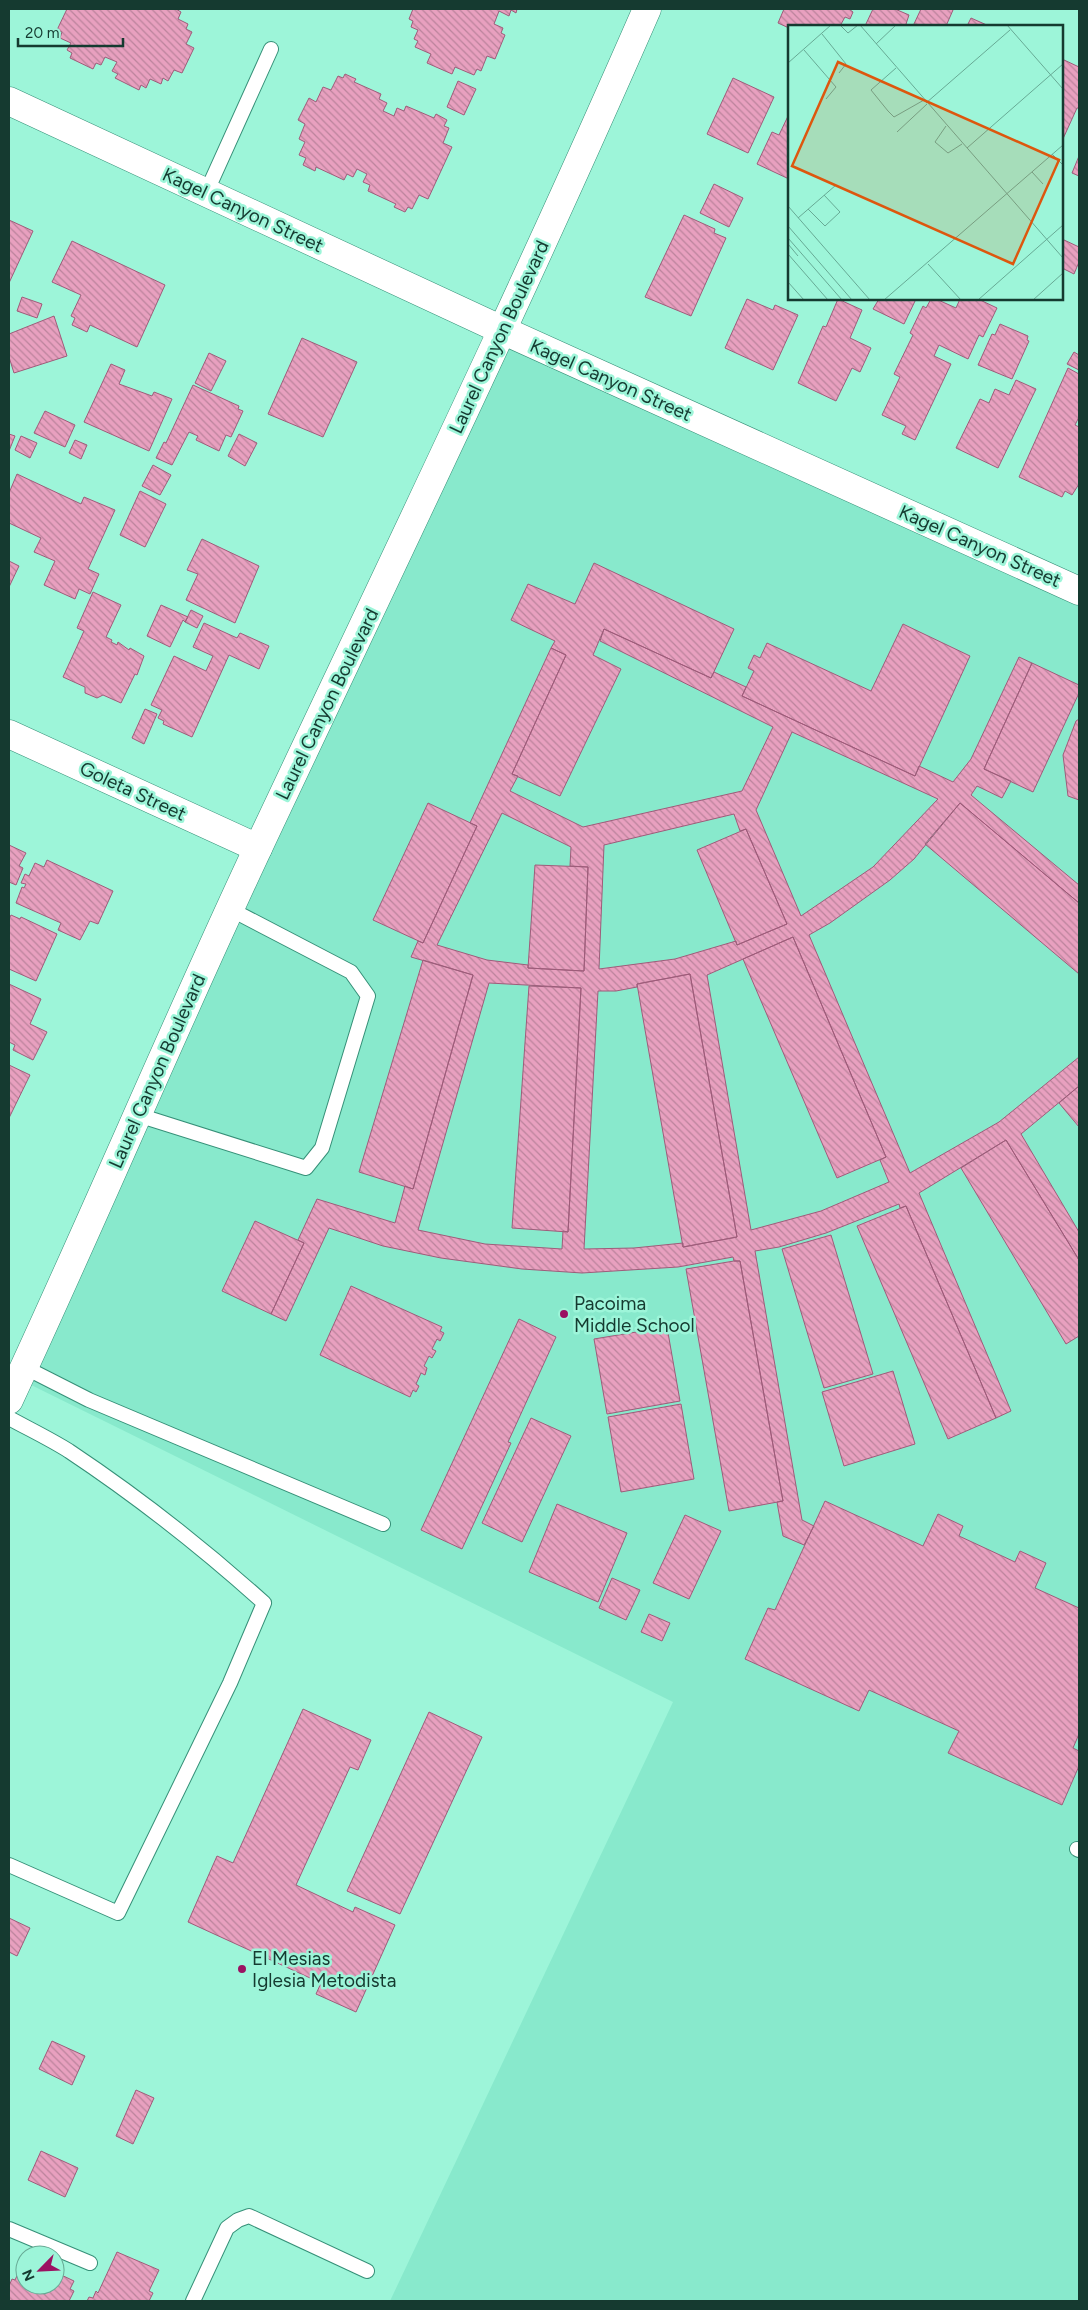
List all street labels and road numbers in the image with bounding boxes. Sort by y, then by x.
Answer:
street label: Kagel Canyon Street [159,163,327,257]
street label: Laurel Canyon Boulevard [444,237,554,437]
street label: Kagel Canyon Street [527,334,695,426]
street label: Kagel Canyon Street [896,500,1064,592]
street label: Laurel Canyon Boulevard [271,604,383,804]
street label: Goleta Street [76,756,190,826]
street label: Laurel Canyon Boulevard [104,970,210,1172]

